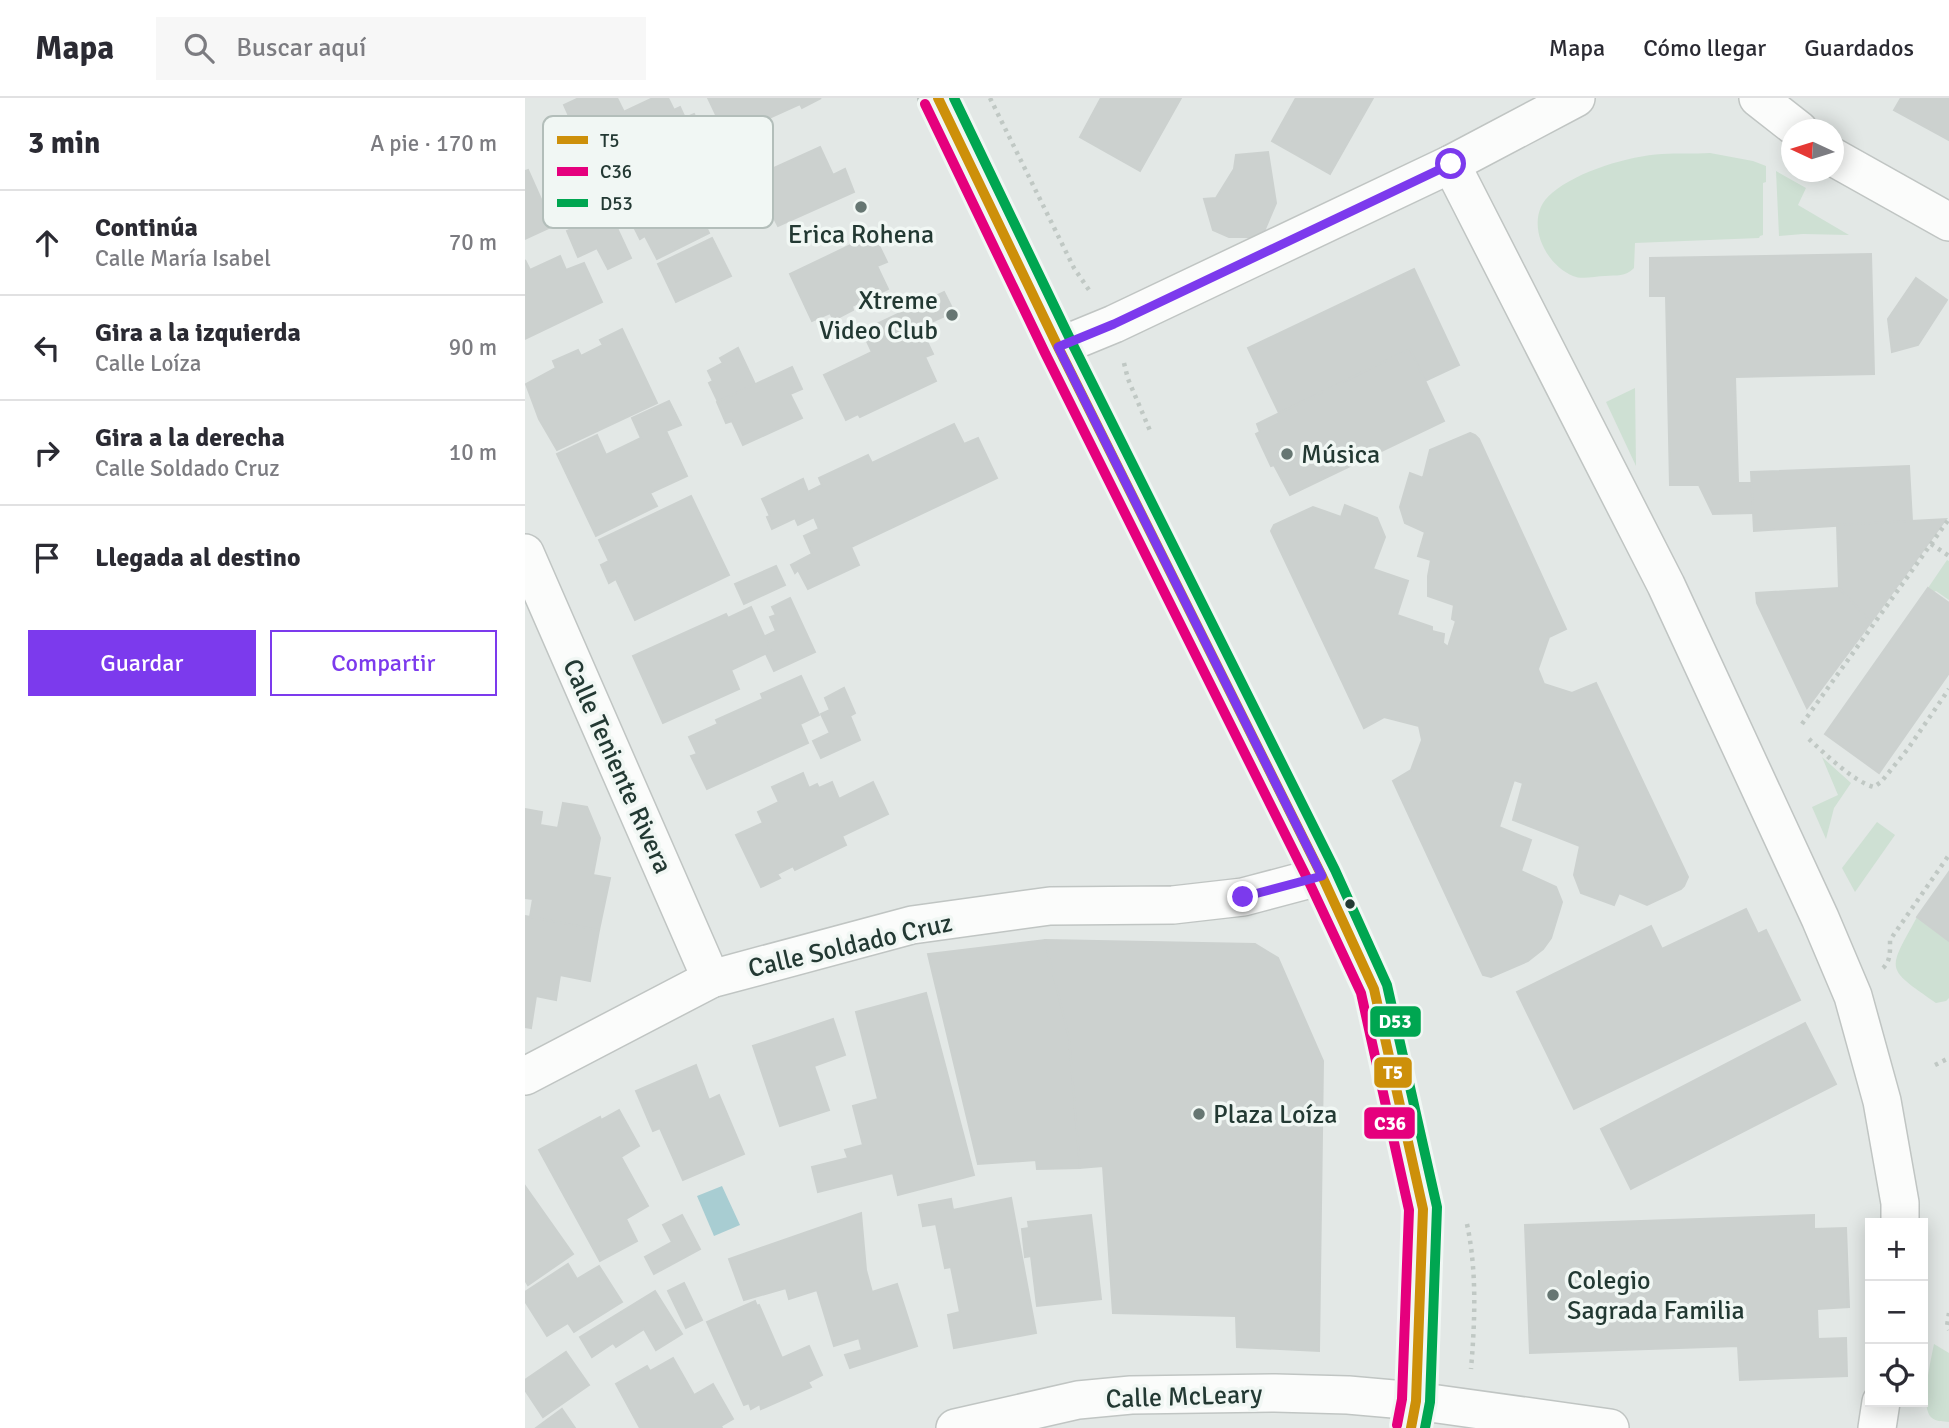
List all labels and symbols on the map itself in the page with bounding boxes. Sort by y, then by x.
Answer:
legend [543,116,773,228]
north arrow [1781,119,1844,182]
text: T5 [600,129,620,153]
route start [1435,148,1466,179]
text: C36 [600,160,632,184]
text: D53 [600,192,633,216]
marker: Erica Rohena [853,199,869,215]
place label: Erica Rohena [788,219,934,251]
place label: Xtreme Video Club [819,285,938,347]
marker: Xtreme Video Club [944,307,960,323]
place label: Música [1301,439,1380,471]
marker: Música [1279,446,1295,462]
street label: Calle Teniente Rivera [555,654,679,879]
route end [1227,881,1258,912]
unlabelled marker [1343,897,1357,911]
street label: Calle Soldado Cruz [745,907,955,985]
line badge: D53 [1369,1005,1422,1038]
text: D53 [1378,1010,1412,1034]
line badge: T5 [1373,1056,1413,1089]
text: T5 [1383,1061,1403,1085]
place label: Plaza Loíza [1213,1099,1337,1131]
marker: Plaza Loíza [1191,1106,1207,1122]
line badge: C36 [1363,1106,1416,1140]
text: C36 [1374,1112,1406,1136]
place label: Colegio Sagrada Familia [1567,1265,1745,1327]
marker: Colegio Sagrada Familia [1545,1287,1561,1303]
street label: Calle McLeary [1105,1378,1263,1416]

